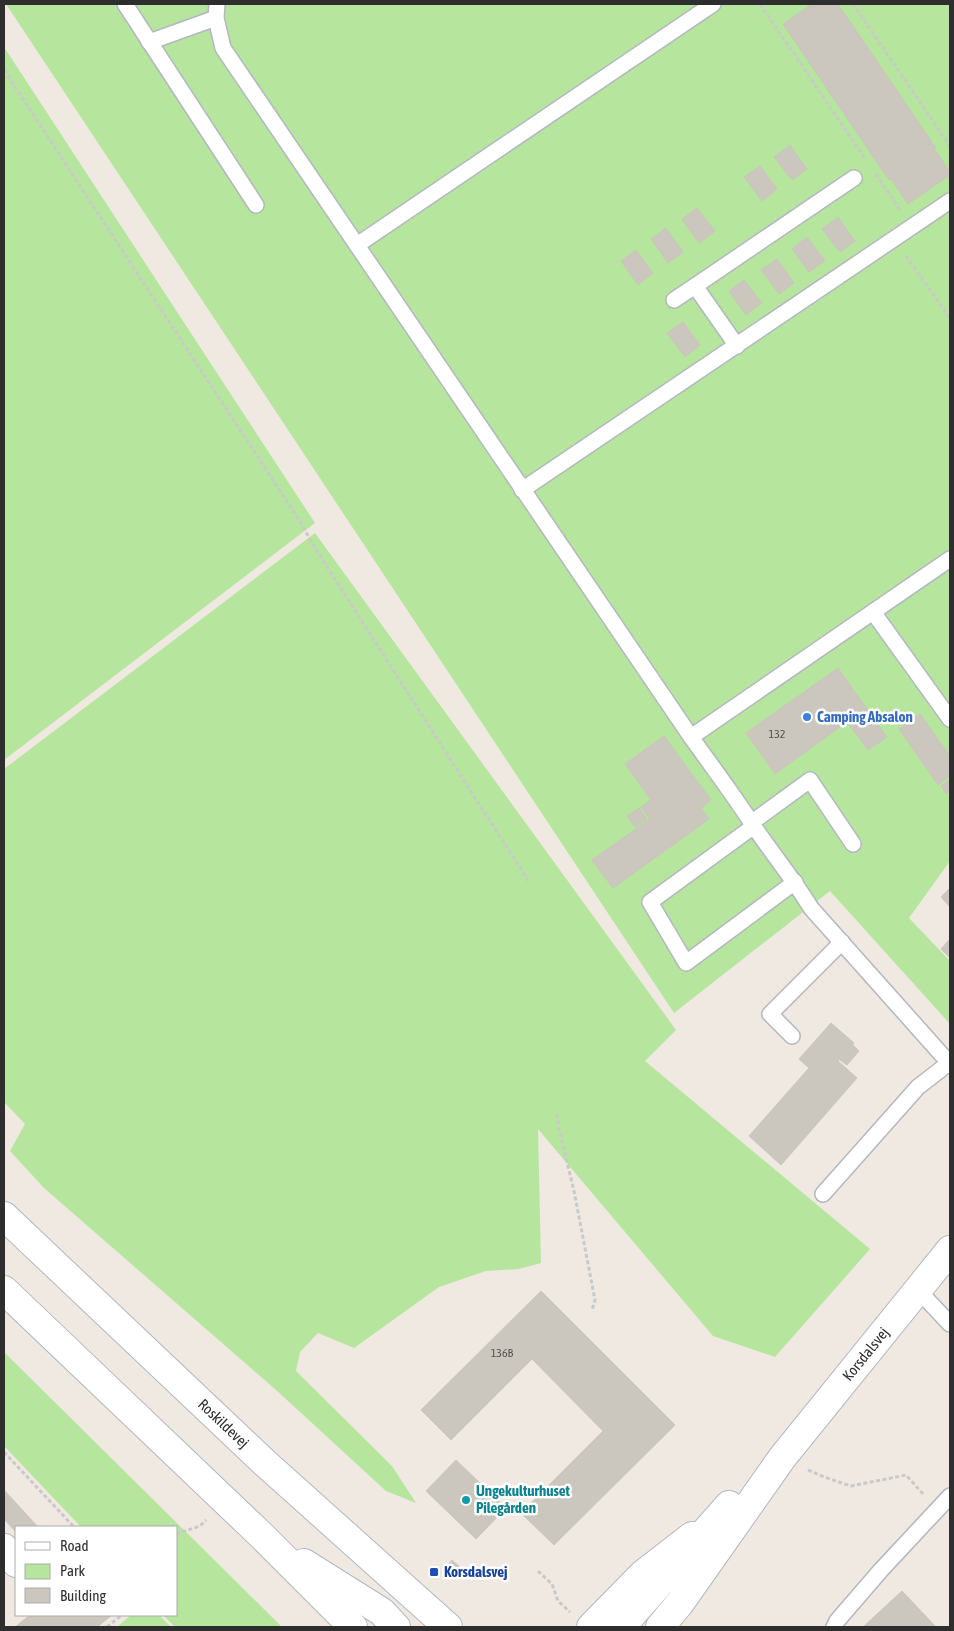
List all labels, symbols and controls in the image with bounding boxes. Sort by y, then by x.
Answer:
place label: Camping Absalon [817,708,913,725]
marker: Camping Absalon [801,711,813,723]
house number: 132 [769,727,785,741]
street label: Korsdalsvej [839,1324,892,1384]
house number: 136B [491,1346,514,1360]
street label: Roskildevej [195,1395,253,1451]
place label: Ungekulturhuset Pilegården [476,1482,571,1516]
marker: Ungekulturhuset Pilegården [460,1494,472,1506]
legend [15,1526,178,1616]
text: Road [60,1537,89,1554]
text: Park [60,1562,85,1579]
place label: Korsdalsvej [444,1563,507,1580]
marker: Korsdalsvej [428,1566,440,1578]
text: Building [60,1587,106,1604]

